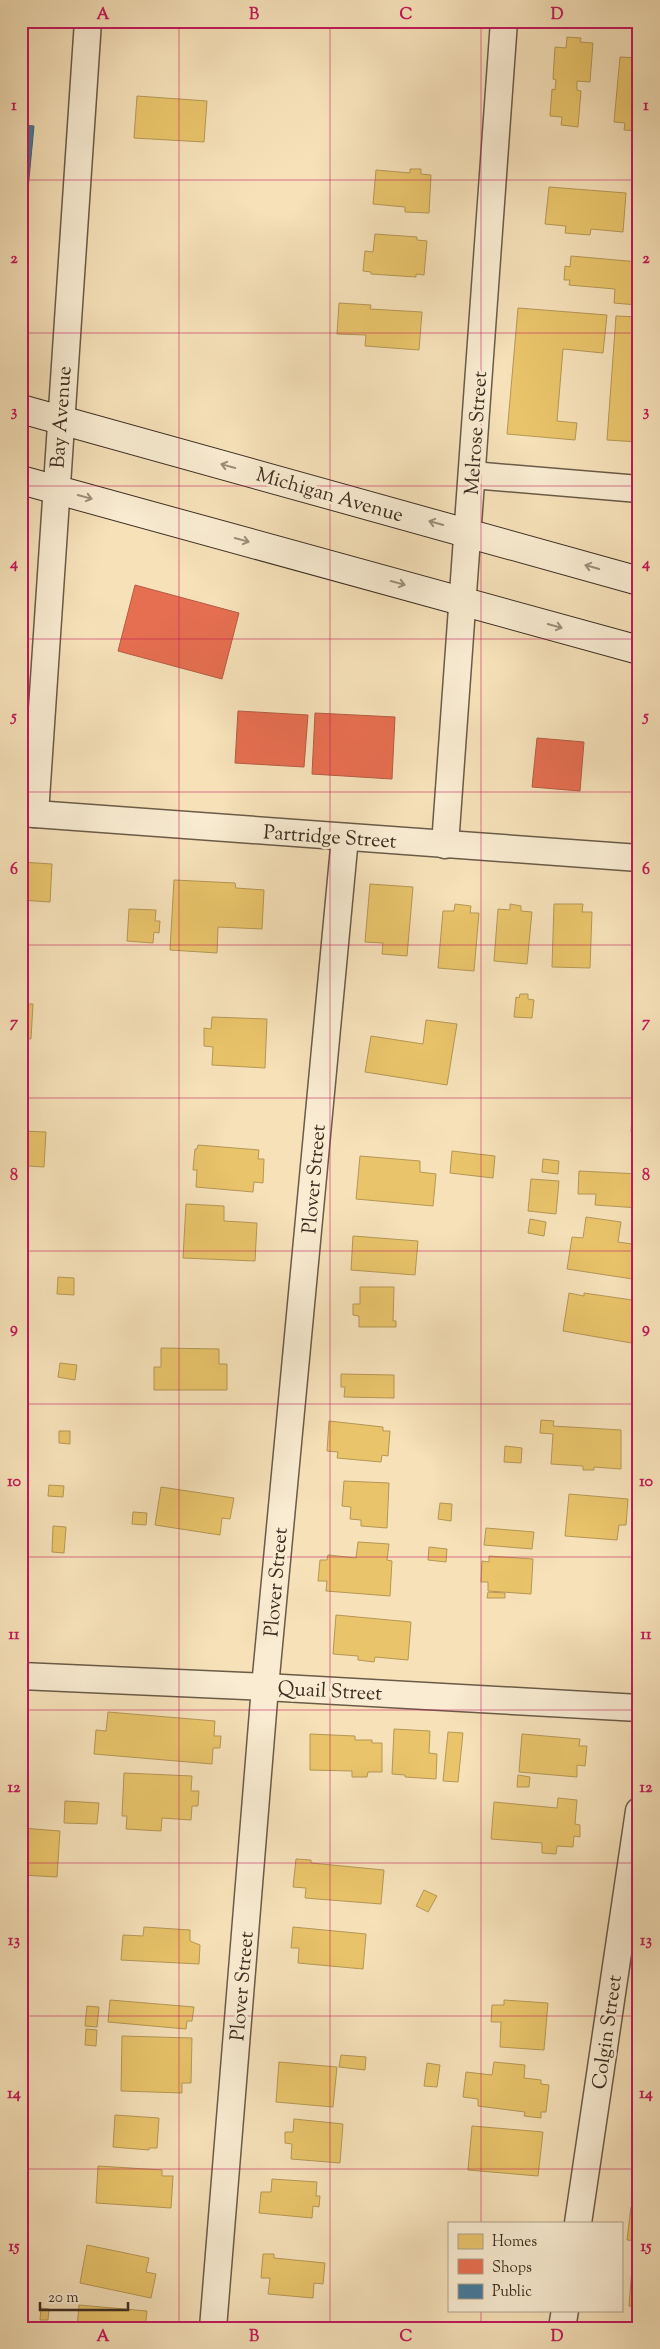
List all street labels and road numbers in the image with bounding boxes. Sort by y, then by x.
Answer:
street label: Bay Avenue [44,365,81,469]
street label: Melrose Street [459,370,496,496]
street label: Michigan Avenue [252,462,406,531]
street label: Partridge Street [262,819,398,858]
street label: Plover Street [296,1123,335,1235]
street label: Plover Street [258,1526,297,1638]
street label: Quail Street [277,1675,383,1710]
street label: Plover Street [224,1930,263,2042]
street label: Colgin Street [586,1973,631,2091]

